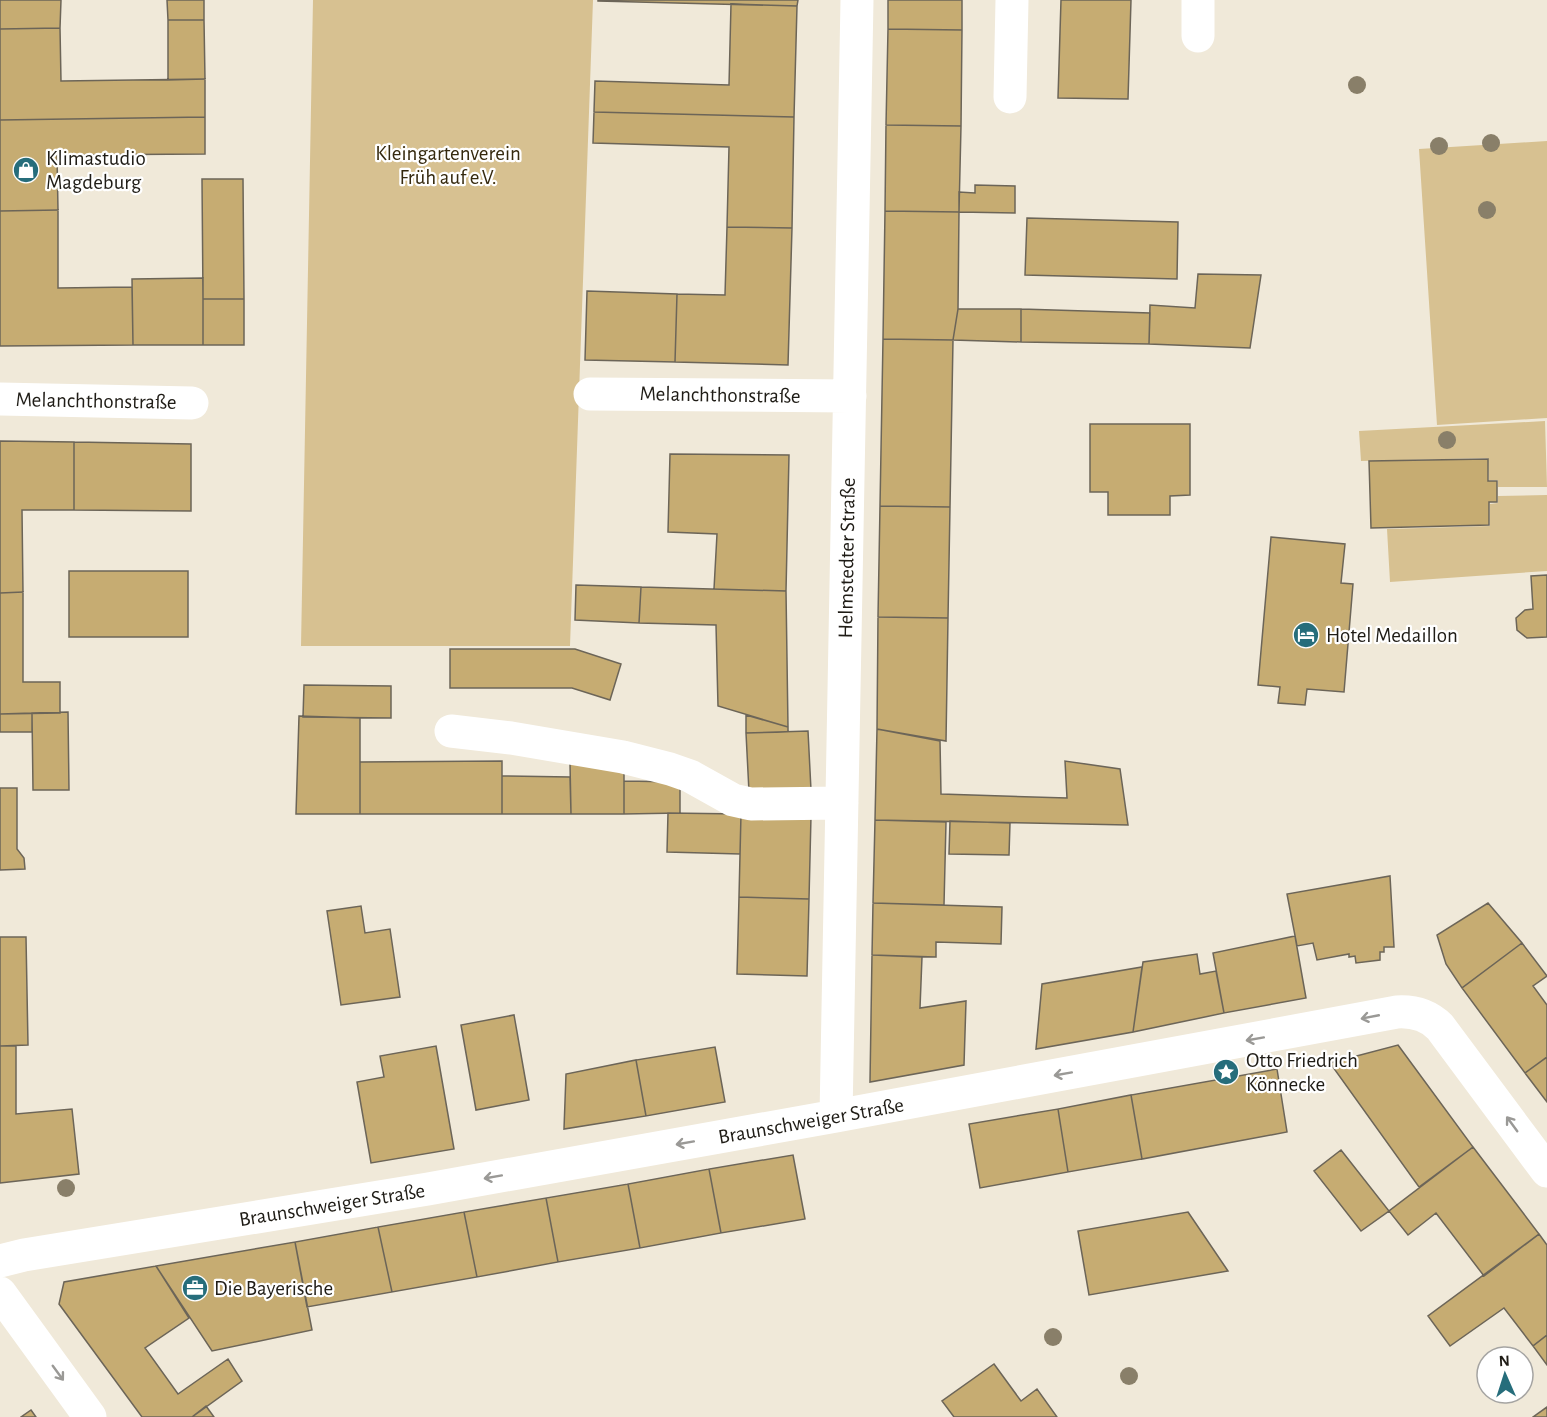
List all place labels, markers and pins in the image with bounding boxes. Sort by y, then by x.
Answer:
place label: Klimastudio Magdeburg [46,148,146,193]
shop icon: Klimastudio Magdeburg [11,155,41,185]
hotel icon: Hotel Medaillon [1291,620,1321,650]
place label: Hotel Medaillon [1326,625,1458,646]
place label: Otto Friedrich Könnecke [1246,1050,1358,1095]
place icon: Otto Friedrich Könnecke [1211,1057,1241,1087]
office icon: Die Bayerische [180,1273,210,1303]
place label: Die Bayerische [214,1278,333,1299]

